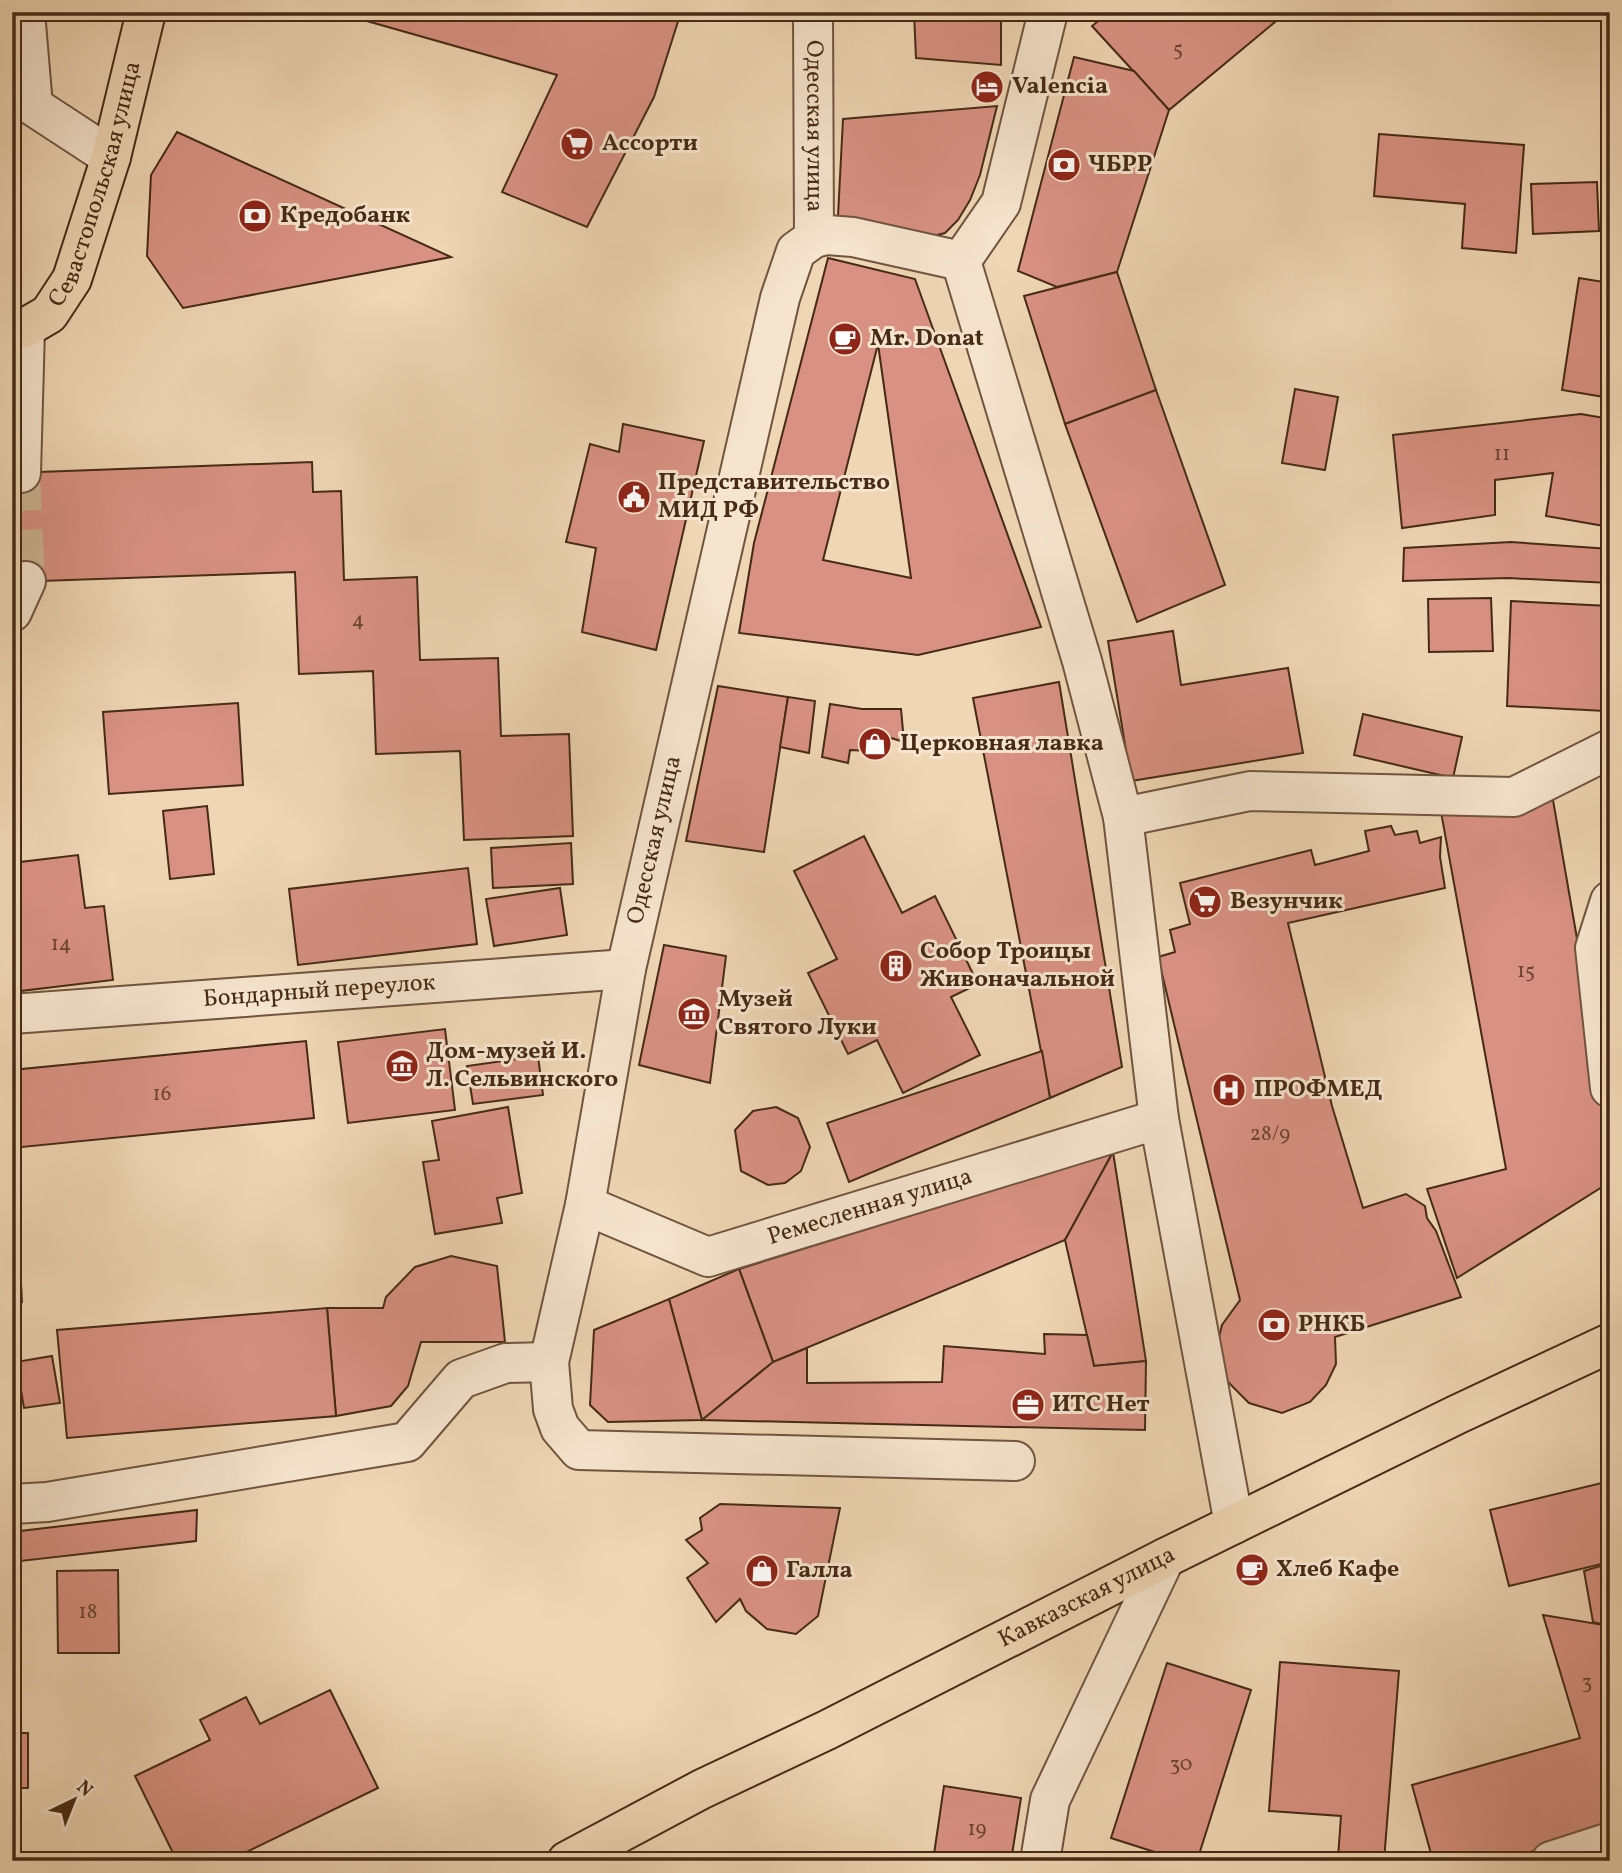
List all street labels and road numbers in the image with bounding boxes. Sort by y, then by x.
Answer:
street label: Одесская улица [796,40,831,212]
street label: Севастопольская улица [41,58,150,315]
street label: Одесская улица [619,752,691,928]
street label: Бондарный переулок [202,966,437,1017]
street label: Ремесленная улица [763,1160,977,1255]
street label: Кавказская улица [993,1538,1181,1657]

